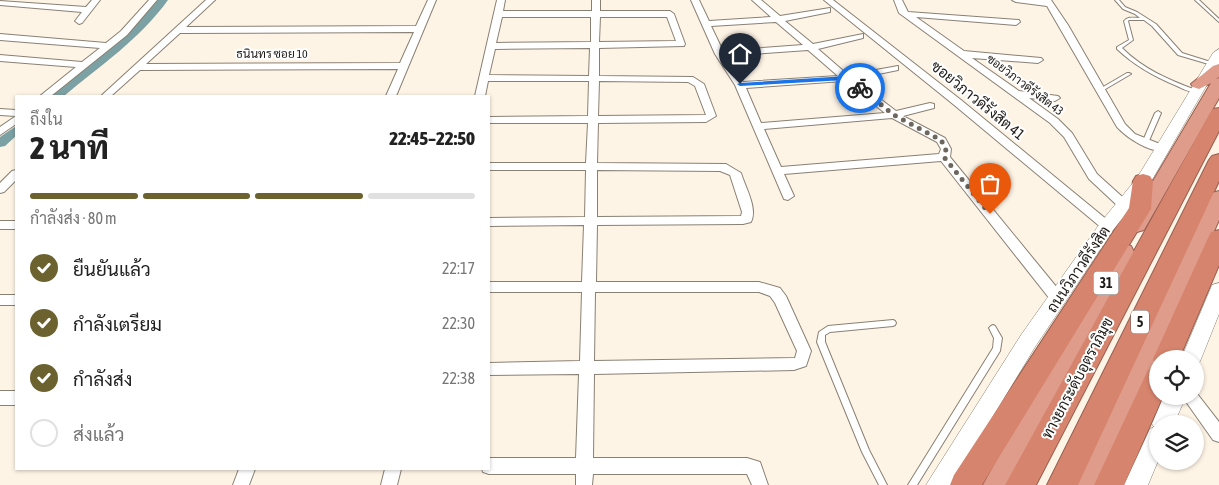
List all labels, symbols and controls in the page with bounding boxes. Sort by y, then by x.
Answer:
pin [719,33,761,84]
icon: home [726,40,754,68]
street label: ธนินทร ซอย 10 [236,47,308,61]
street label: ซอยวิภาวดีรังสิต 43 [984,51,1067,118]
street label: ซอยวิภาวดีรังสิต 41 [928,56,1029,143]
courier [835,63,885,113]
icon: bike [846,74,874,102]
text: ถึงใน [30,110,63,128]
text: 22:45–22:50 [389,127,475,149]
text: 2 นาที [30,129,109,166]
pin [969,163,1011,214]
icon: bag [976,170,1004,198]
text: กำลังส่ง · 80 m [30,209,117,227]
street label: ถนนวิภาวดีรังสิต [1042,222,1113,315]
icon: check [30,254,58,282]
text: ยืนยันแล้ว [73,258,151,280]
text: 22:17 [442,259,475,277]
road number: 31 [1094,272,1118,294]
icon: check [30,309,58,337]
road number: 5 [1131,311,1149,334]
text: กำลังเตรียม [73,313,162,335]
text: 22:30 [442,314,475,332]
street label: ทางยกระดับอุตราภิมุข [1038,315,1119,443]
map controls [1149,350,1204,470]
button: locate [1149,350,1204,405]
icon: check [30,364,58,392]
text: กำลังส่ง [73,368,132,390]
text: 22:38 [442,369,475,387]
button: layers [1149,415,1204,470]
text: ส่งแล้ว [73,423,124,445]

